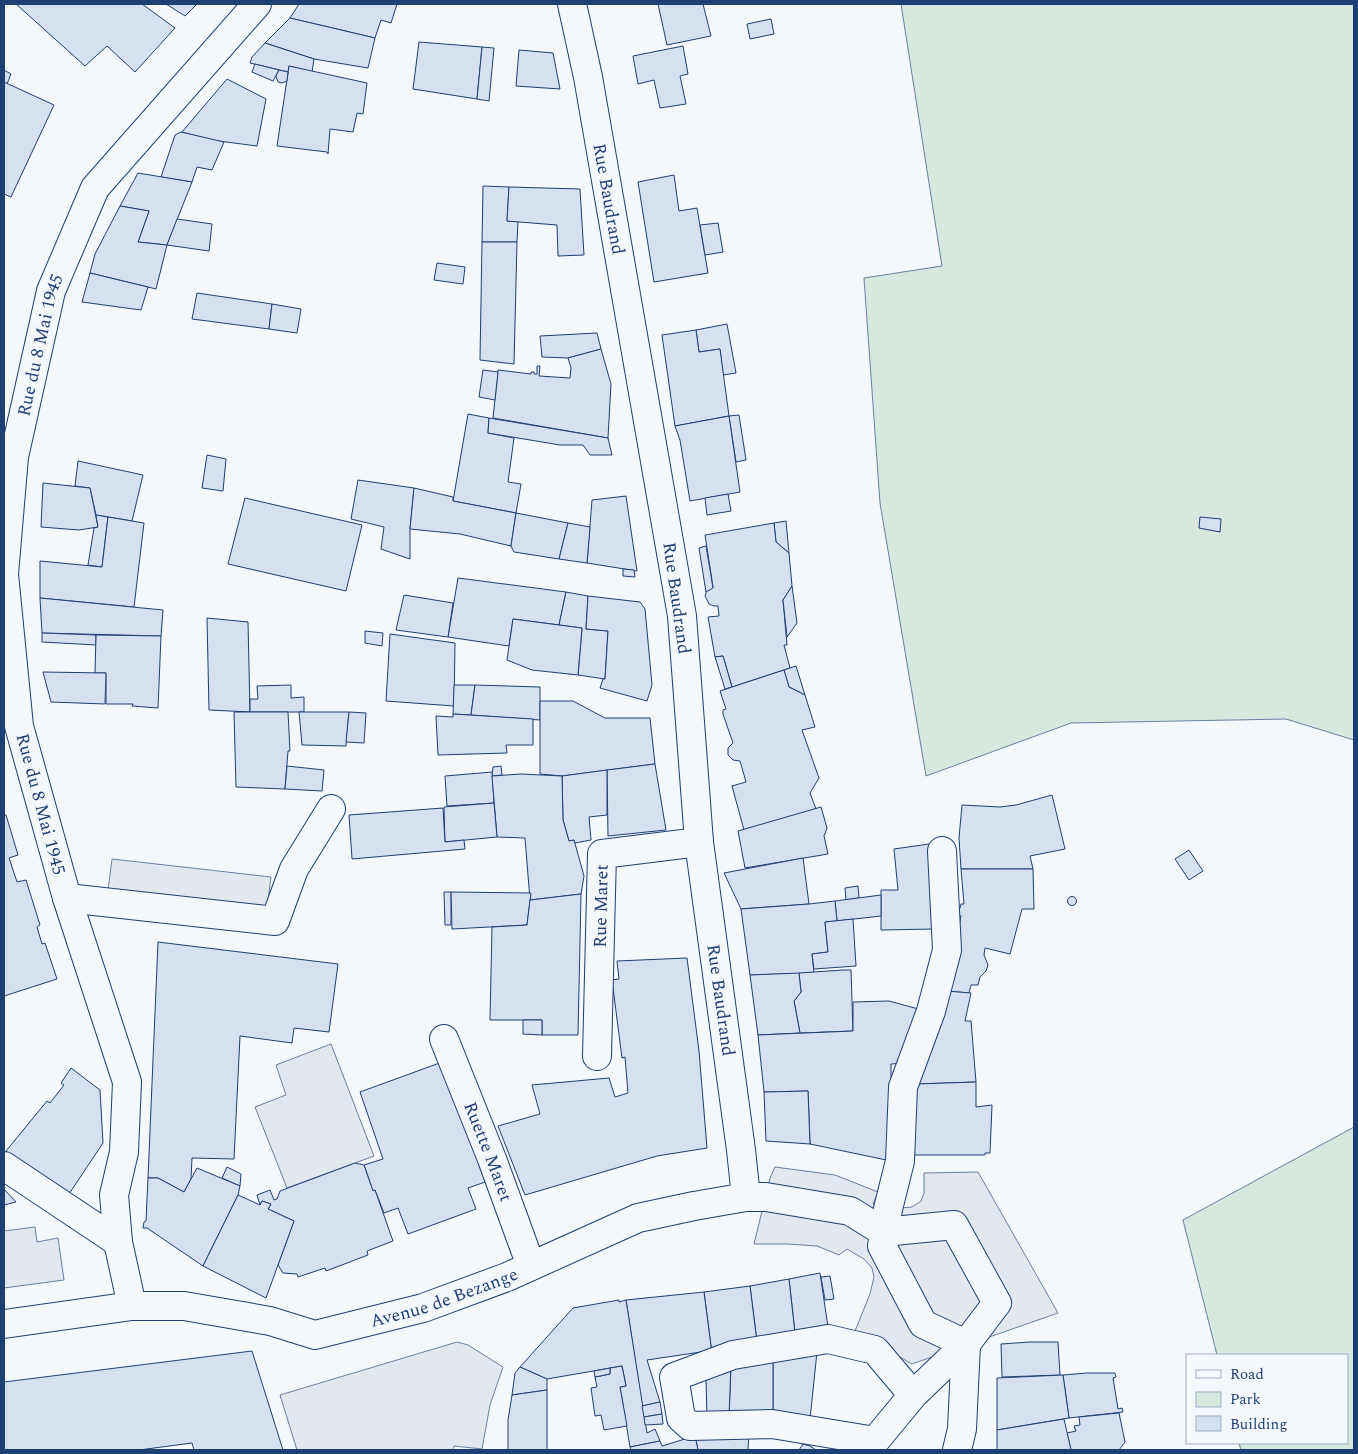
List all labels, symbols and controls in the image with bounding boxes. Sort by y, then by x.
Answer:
street label: Rue Baudrand [585,141,632,257]
street label: Rue du 8 Mai 1945 [10,270,71,419]
street label: Rue Baudrand [655,540,698,656]
street label: Rue du 8 Mai 1945 [9,730,72,878]
street label: Rue Maret [587,864,616,948]
street label: Rue Baudrand [699,942,742,1058]
street label: Ruette Maret [456,1098,519,1205]
street label: Avenue de Bezange [367,1261,522,1335]
legend [1186,1354,1348,1444]
text: Road [1230,1363,1264,1386]
text: Park [1230,1388,1261,1411]
text: Building [1230,1413,1287,1436]

